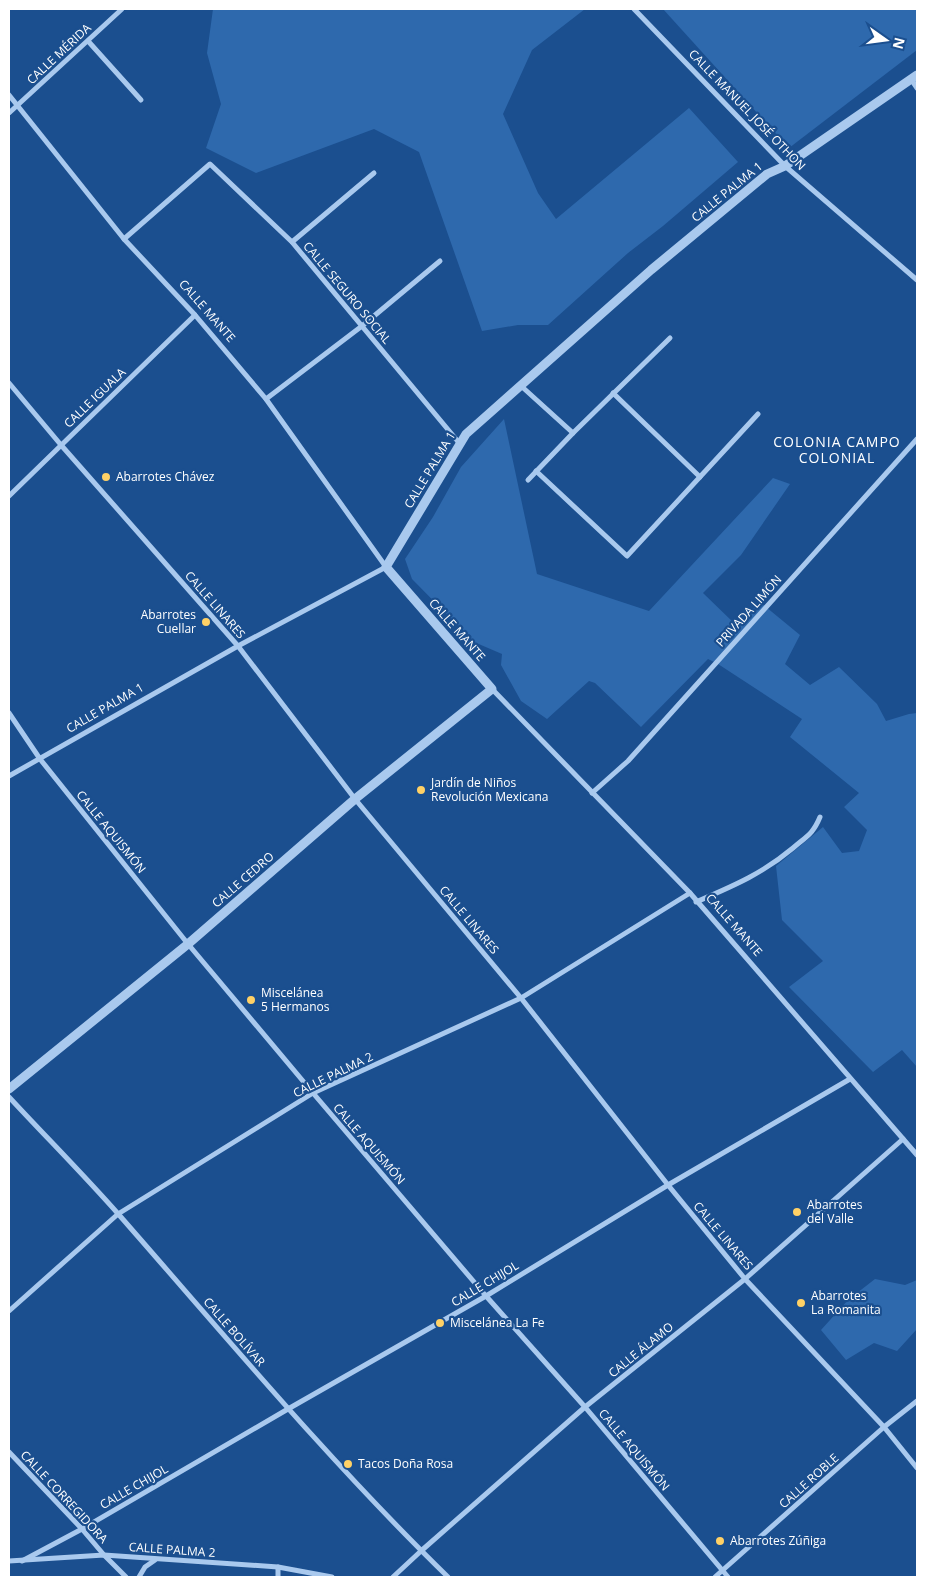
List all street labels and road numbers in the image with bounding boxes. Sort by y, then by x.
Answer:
street label: CALLE MÉRIDA [23,19,95,88]
street label: CALLE MANUEL JOSÉ OTHON [685,46,810,174]
street label: CALLE PALMA 1 [688,158,766,226]
street label: CALLE SEGURO SOCIAL [300,238,395,347]
street label: CALLE MANTE [175,276,239,346]
street label: CALLE IGUALA [60,364,130,431]
street label: CALLE PALMA 1 [400,428,459,511]
street label: CALLE LINARES [181,567,249,642]
street label: PRIVADA LIMÓN [712,571,785,650]
street label: CALLE MANTE [425,595,489,665]
street label: CALLE PALMA 1 [63,678,147,737]
street label: CALLE AQUISMÓN [73,787,150,877]
street label: CALLE CEDRO [208,848,277,911]
street label: CALLE LINARES [436,882,503,957]
street label: CALLE MANTE [702,890,766,960]
street label: CALLE PALMA 2 [290,1048,376,1101]
street label: CALLE AQUISMÓN [329,1100,409,1188]
street label: CALLE LINARES [690,1198,757,1273]
street label: CALLE CHIJOL [448,1257,522,1310]
street label: CALLE BOLÍVAR [200,1294,269,1370]
street label: CALLE ÁLAMO [605,1318,677,1381]
street label: CALLE AQUISMÓN [595,1405,674,1494]
street label: CALLE CORREGIDORA [17,1447,112,1547]
street label: CALLE ROBLE [775,1449,842,1512]
street label: CALLE CHIJOL [97,1460,171,1513]
street label: CALLE PALMA 2 [128,1538,216,1561]

